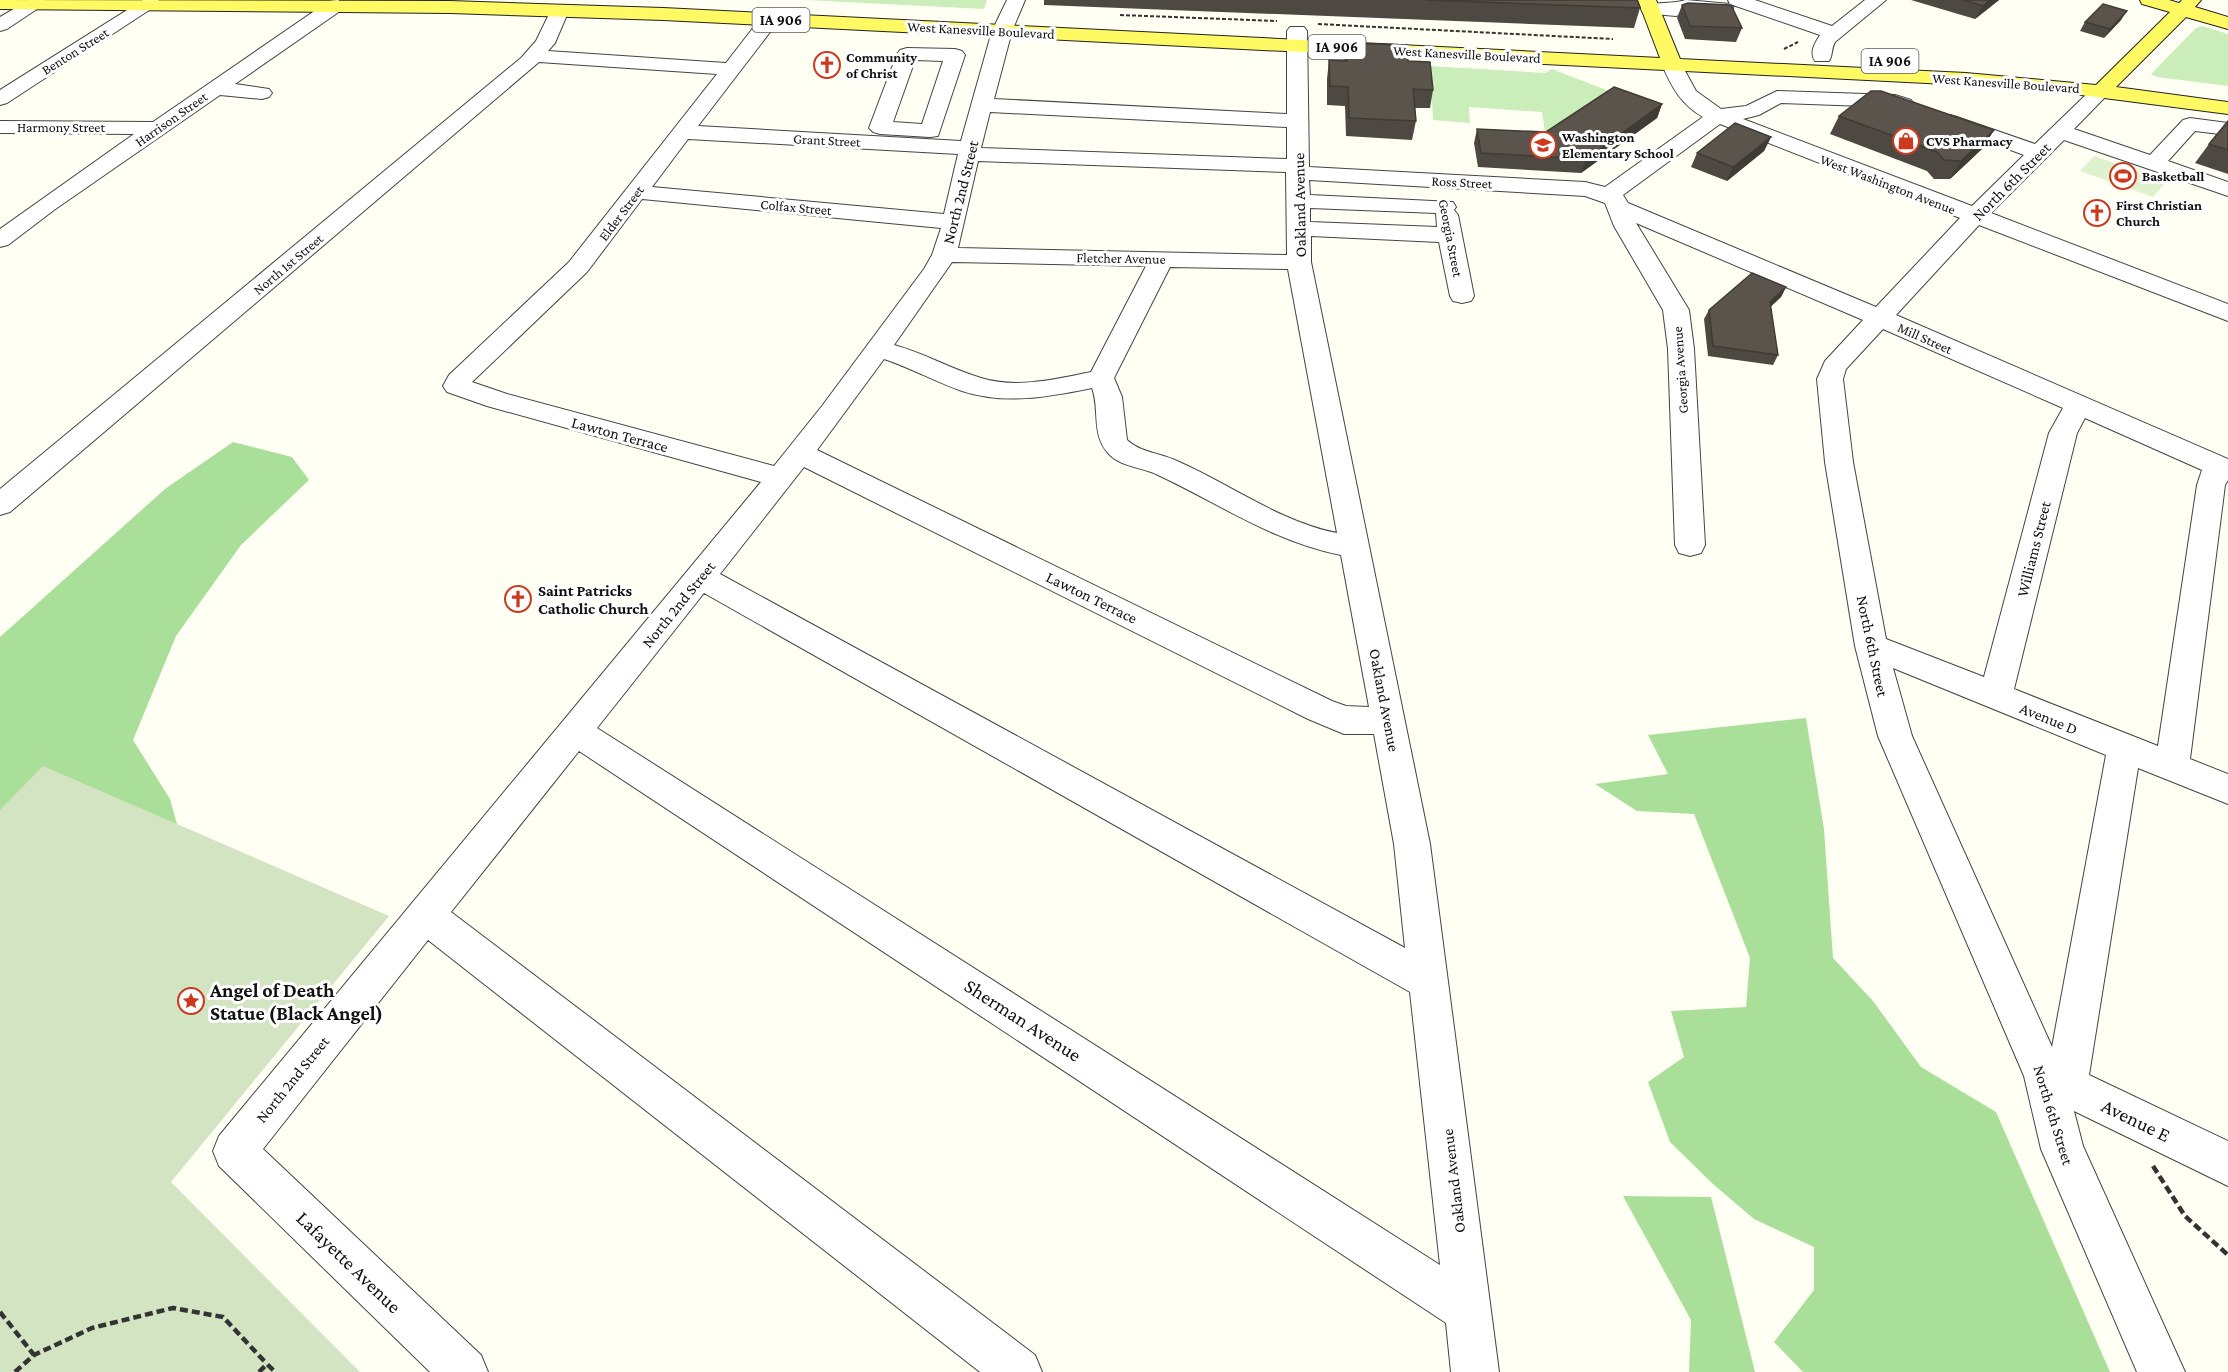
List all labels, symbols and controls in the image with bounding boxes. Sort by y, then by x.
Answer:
road number: IA 906 [752,8,810,32]
street label: West Kanesville Boulevard [907,18,1056,42]
street label: Benton Street [39,24,112,78]
road number: IA 906 [1308,35,1366,59]
street label: West Kanesville Boulevard [1393,42,1542,66]
place label: Community of Christ [846,49,917,81]
road number: IA 906 [1862,49,1918,73]
church icon: Community of Christ [812,50,842,80]
street label: West Kanesville Boulevard [1932,70,2081,96]
street label: Harrison Street [132,88,211,150]
street label: Harmony Street [17,119,105,135]
shop icon: CVS Pharmacy [1891,126,1921,156]
place label: Washington Elementary School [1561,129,1674,161]
street label: Grant Street [793,130,862,150]
school or university icon: Washington Elementary School [1528,130,1558,160]
place label: CVS Pharmacy [1926,133,2013,149]
street label: North 2nd Street [939,138,982,246]
street label: North 6th Street [1969,138,2054,224]
street label: West Washington Avenue [1818,151,1958,217]
street label: Oakland Avenue [1290,153,1309,257]
sports icon: Basketball [2108,161,2138,191]
place label: Basketball [2142,168,2204,184]
street label: Ross Street [1431,172,1493,192]
street label: Elder Street [595,182,647,244]
street label: Colfax Street [760,196,833,218]
place label: First Christian Church [2116,197,2202,229]
street label: Georgia Street [1436,198,1466,279]
church icon: First Christian Church [2082,198,2112,228]
street label: North 1st Street [250,230,326,298]
street label: Fletcher Avenue [1076,249,1166,267]
street label: Mill Street [1895,319,1955,357]
street label: Georgia Avenue [1669,326,1691,414]
street label: Lawton Terrace [570,413,670,456]
street label: Williams Street [2013,499,2054,599]
street label: North 2nd Street [638,557,719,651]
street label: Lawton Terrace [1044,568,1140,627]
place label: Saint Patricks Catholic Church [538,582,649,617]
church icon: Saint Patricks Catholic Church [503,584,533,614]
street label: North 6th Street [1853,594,1892,699]
street label: Oakland Avenue [1366,647,1403,753]
street label: Avenue D [2017,699,2080,738]
street label: Sherman Avenue [961,974,1086,1066]
place label: Angel of Death Statue (Black Angel) [209,979,383,1025]
place icon: Angel of Death Statue (Black Angel) [176,986,206,1016]
street label: North 2nd Street [252,1032,333,1126]
street label: North 6th Street [2030,1063,2077,1168]
street label: Avenue E [2098,1094,2174,1146]
street label: Oakland Avenue [1439,1128,1468,1234]
street label: Lafayette Avenue [291,1207,406,1318]

